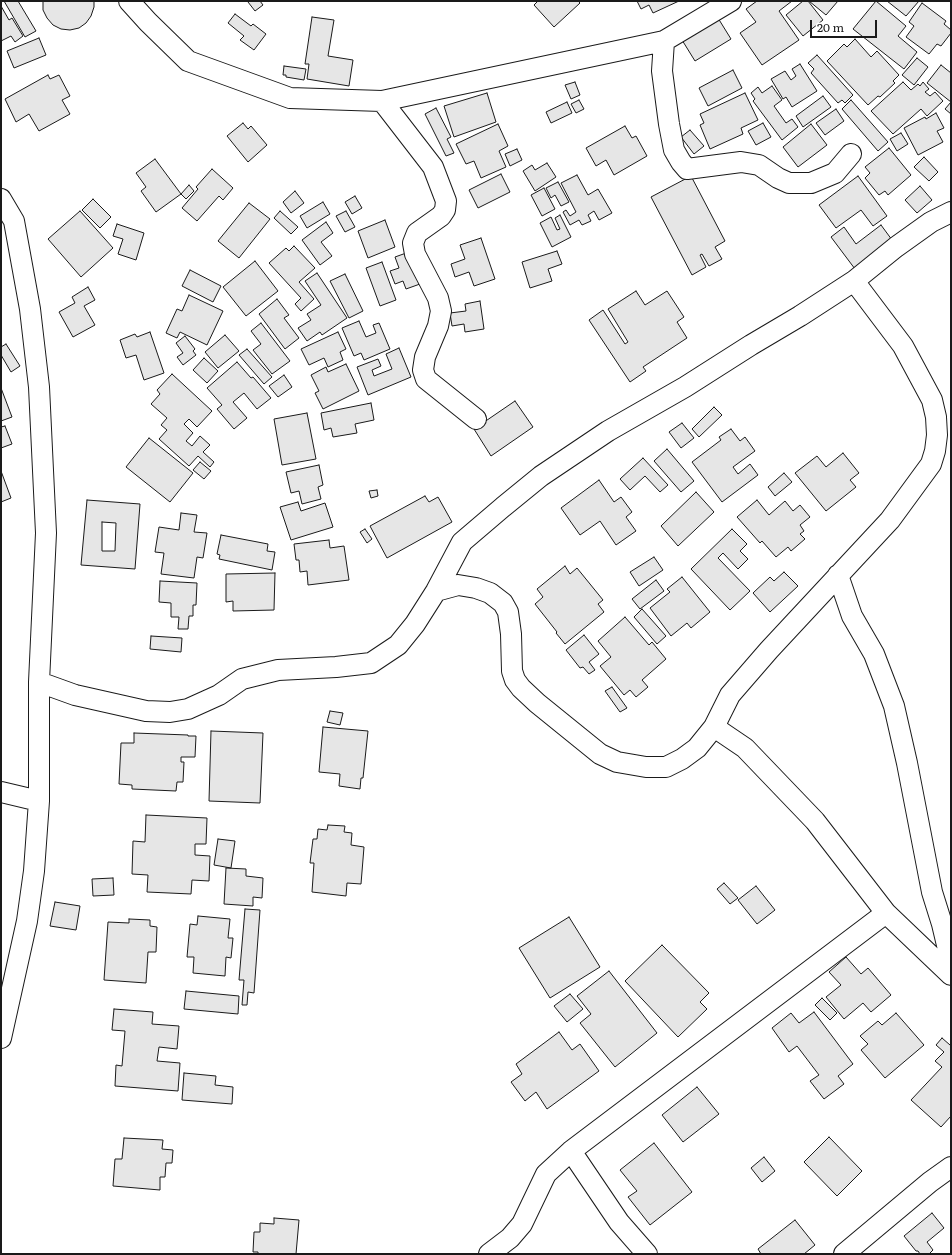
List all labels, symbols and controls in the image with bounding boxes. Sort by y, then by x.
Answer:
scale bar [812,12,879,38]
text: 20 m [817,18,844,36]

